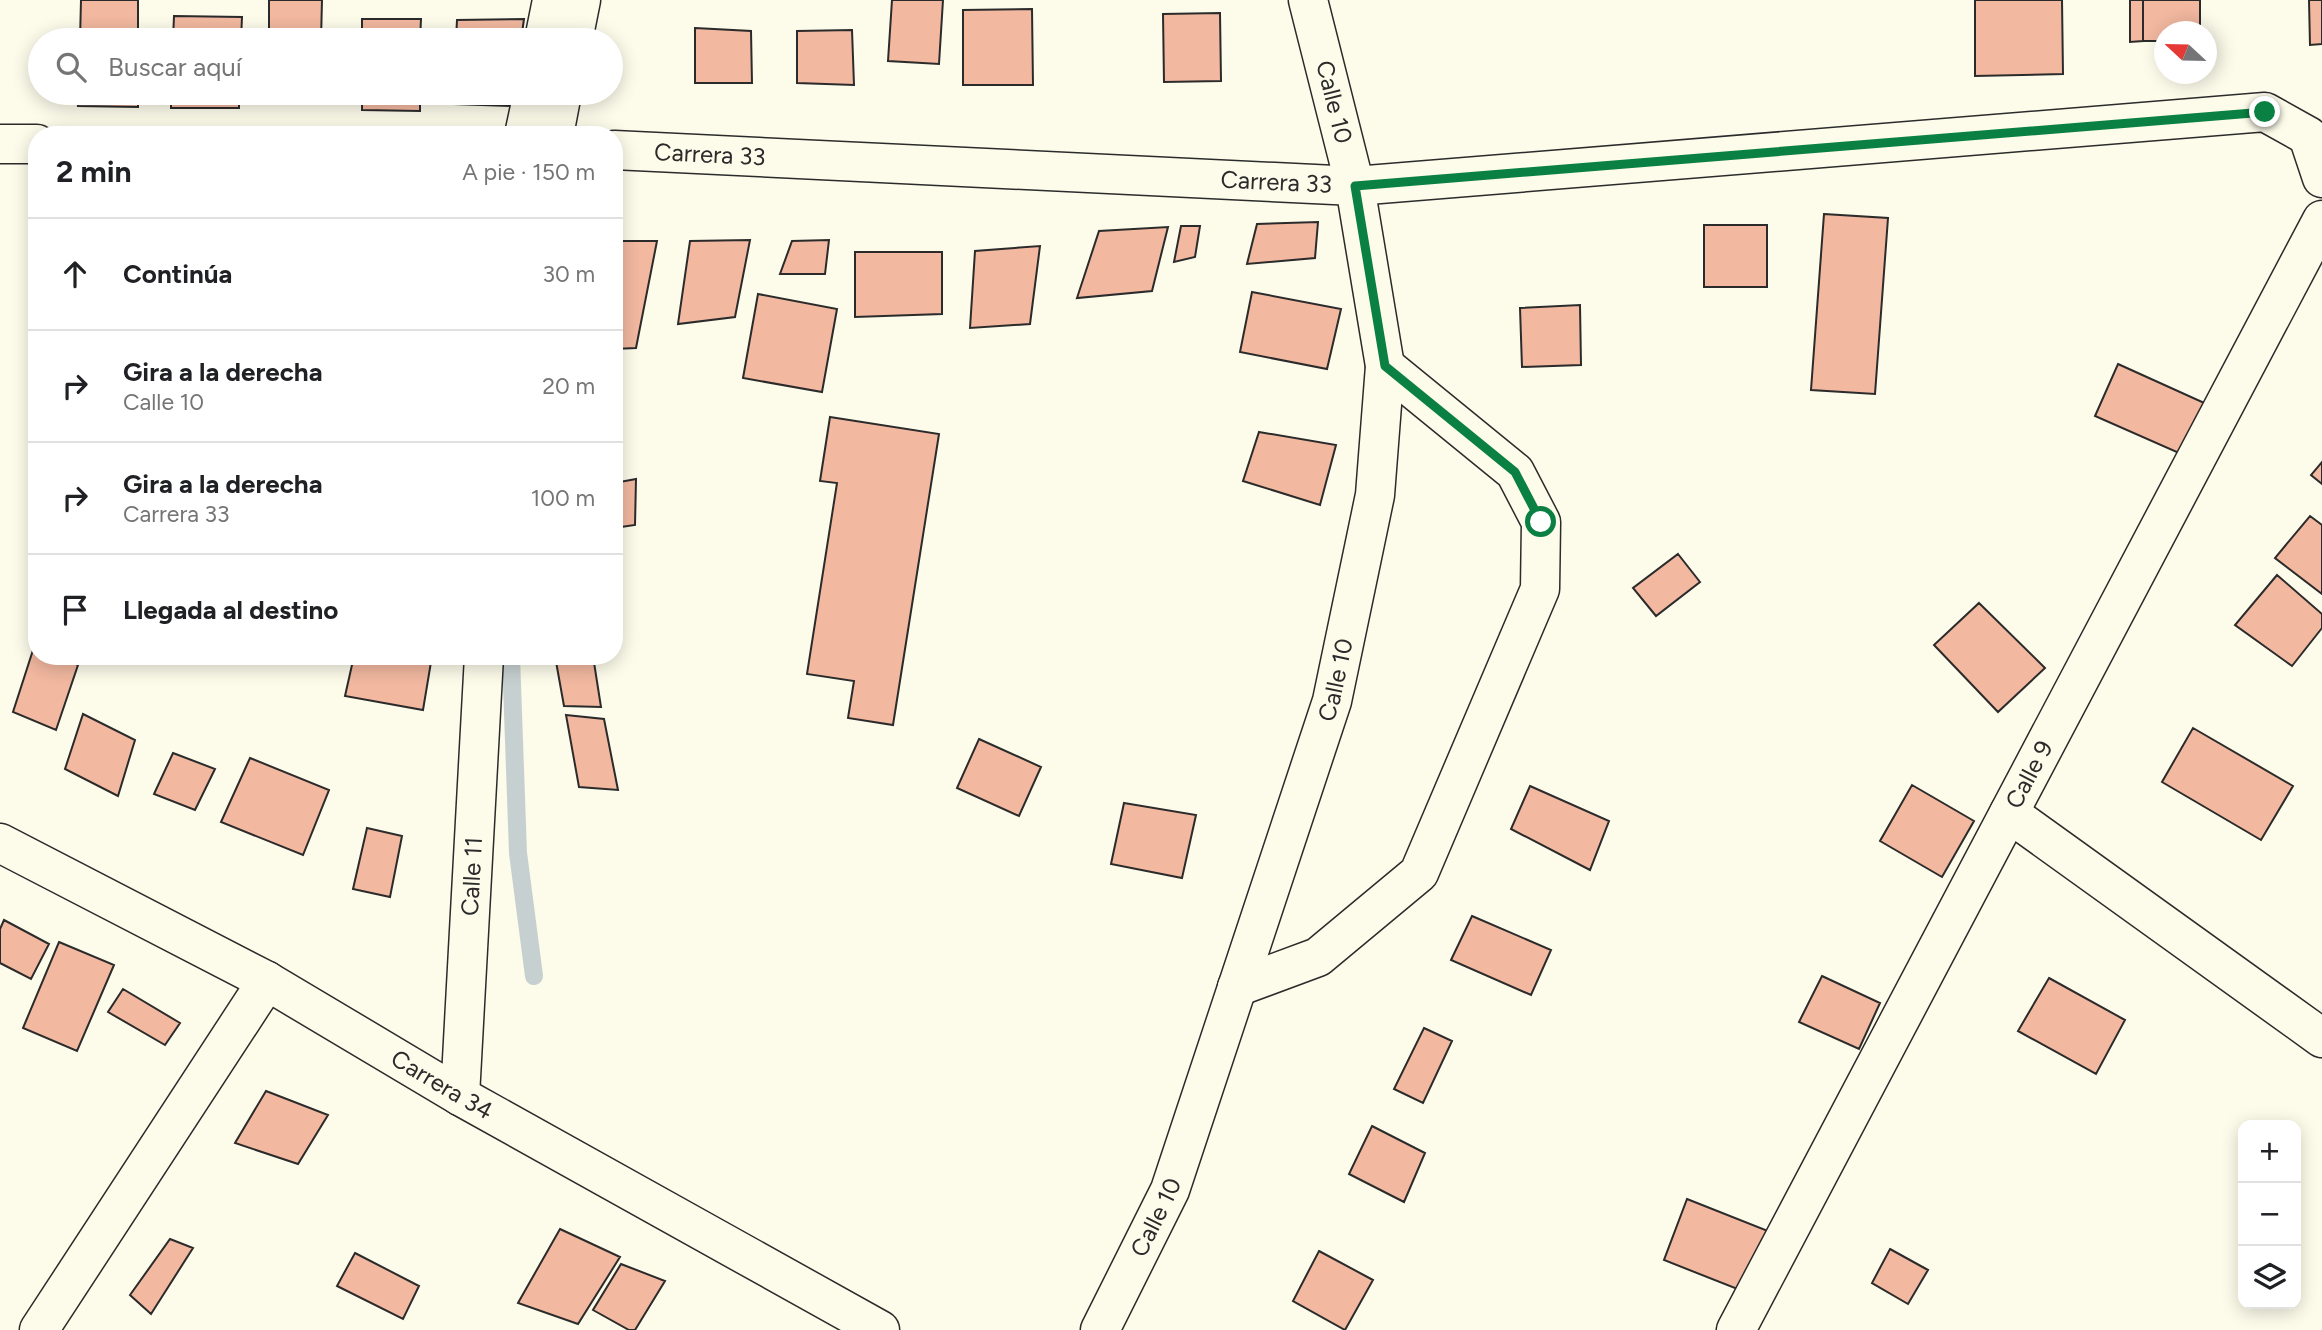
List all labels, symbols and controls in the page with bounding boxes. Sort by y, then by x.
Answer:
north arrow [2154,21,2217,84]
search box [28,28,623,105]
icon: search [52,48,90,86]
text: Buscar aquí [108,51,242,83]
street label: Calle 10 [1310,57,1359,146]
route end [2249,96,2280,127]
street label: Carrera 33 [654,137,766,171]
text: 2 min [56,153,132,190]
text: A pie · 150 m [462,158,595,186]
street label: Carrera 33 [1220,164,1333,199]
icon: ahead [56,255,94,293]
text: Continúa [123,258,232,290]
text: 30 m [542,260,595,288]
text: Gira a la derecha [123,356,323,388]
icon: right [56,367,94,405]
text: 20 m [542,372,595,400]
text: Calle 10 [123,388,204,416]
text: Gira a la derecha [123,468,323,500]
icon: right [56,479,94,517]
text: 100 m [531,484,595,512]
text: Carrera 33 [123,500,230,528]
route start [1525,506,1556,537]
icon: arrive [56,591,94,629]
text: Llegada al destino [123,594,338,626]
street label: Calle 10 [1311,636,1359,725]
street label: Calle 9 [1999,735,2059,813]
street label: Calle 11 [455,836,488,917]
street label: Carrera 34 [386,1043,498,1125]
map controls [2238,1120,2301,1309]
button: + [2238,1120,2301,1183]
street label: Calle 10 [1124,1174,1187,1261]
button: − [2238,1183,2301,1246]
button: layers [2238,1246,2301,1309]

